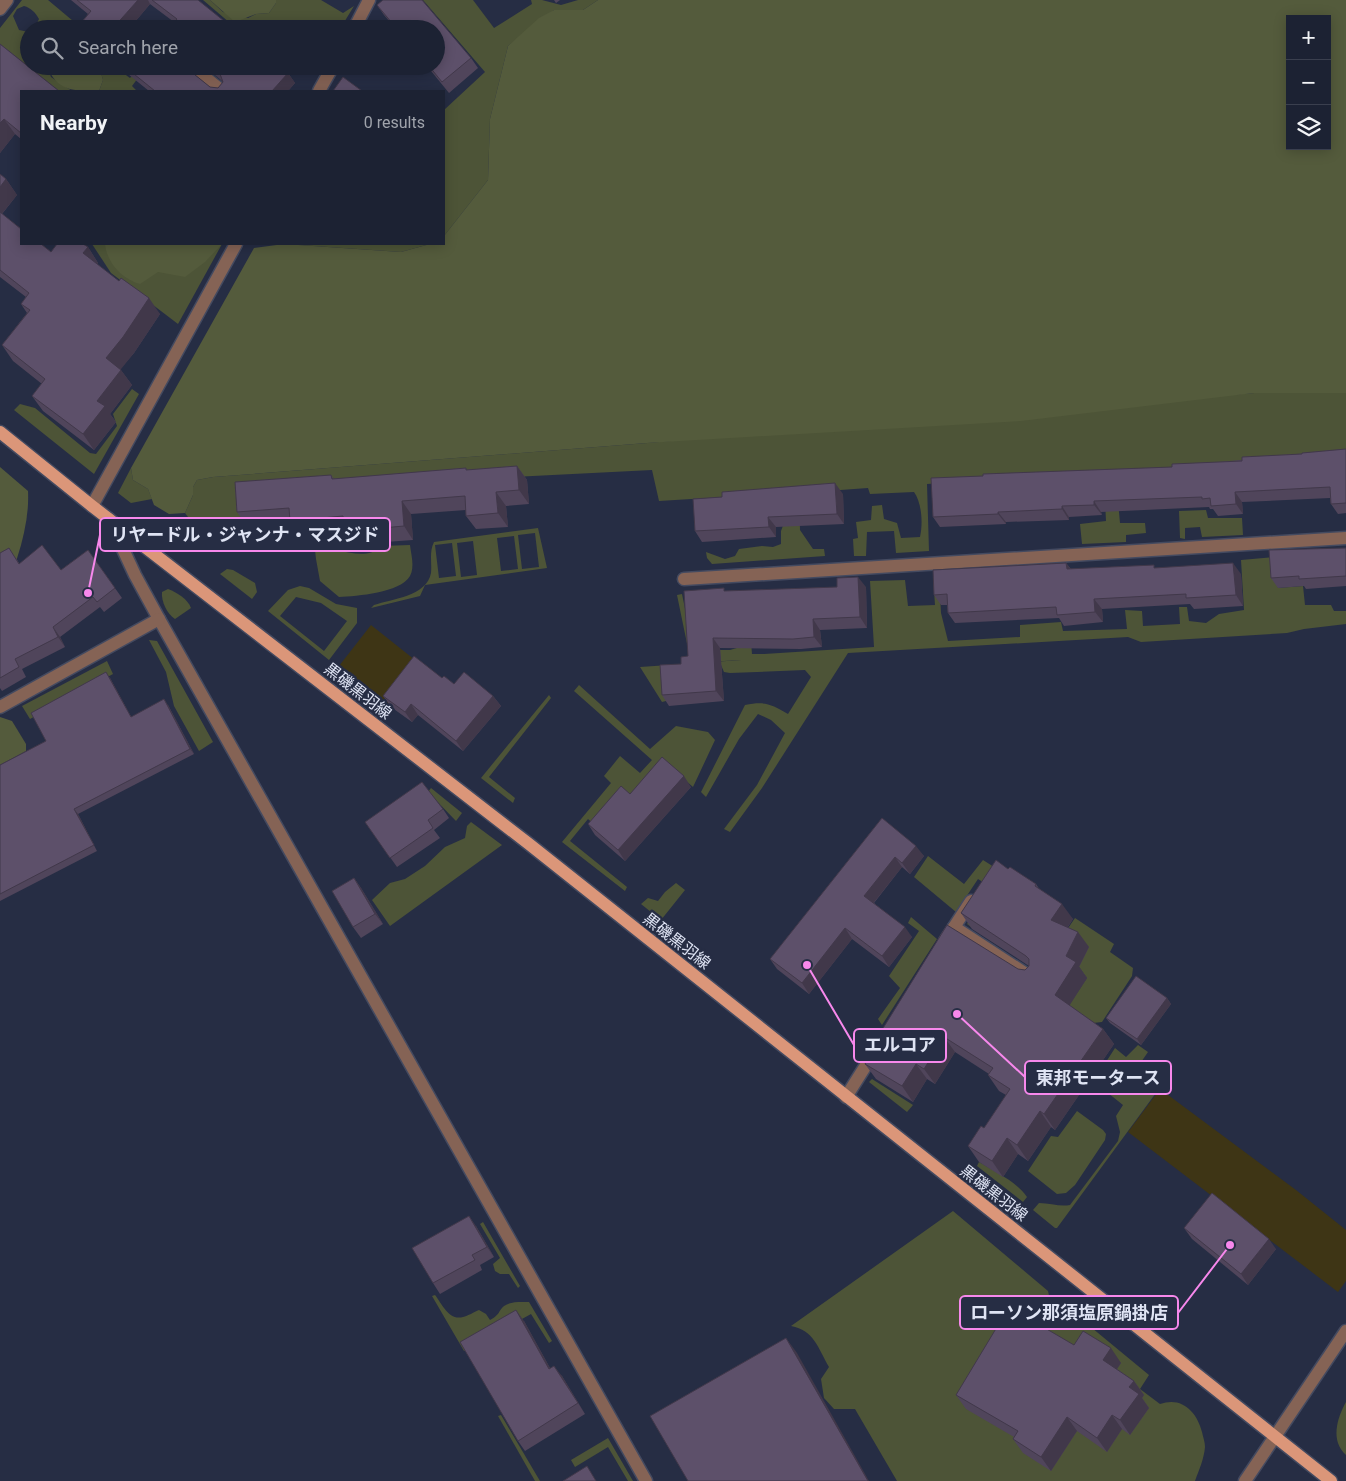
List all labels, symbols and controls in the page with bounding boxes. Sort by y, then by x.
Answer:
map controls [1286,15,1331,150]
button: + [1286,15,1331,60]
search box [20,20,445,75]
icon: search [38,34,66,62]
text: Search here [78,36,178,59]
button: − [1286,60,1331,105]
button: layers [1286,105,1331,150]
text: Nearby [40,111,107,135]
text: 0 results [364,113,425,132]
callout: リヤードル・ジャンナ・マスジド [100,518,390,551]
text: リヤードル・ジャンナ・マスジド [110,524,380,545]
street label: 黒磯黒羽線 [321,659,395,723]
street label: 黒磯黒羽線 [640,909,714,973]
callout: エルコア [854,1029,946,1062]
text: エルコア [864,1034,936,1055]
callout: 東邦モータース [1025,1061,1171,1094]
text: 東邦モータース [1035,1067,1161,1088]
street label: 黒磯黒羽線 [957,1161,1031,1225]
callout: ローソン那須塩原鍋掛店 [960,1296,1178,1329]
text: ローソン那須塩原鍋掛店 [970,1302,1168,1323]

